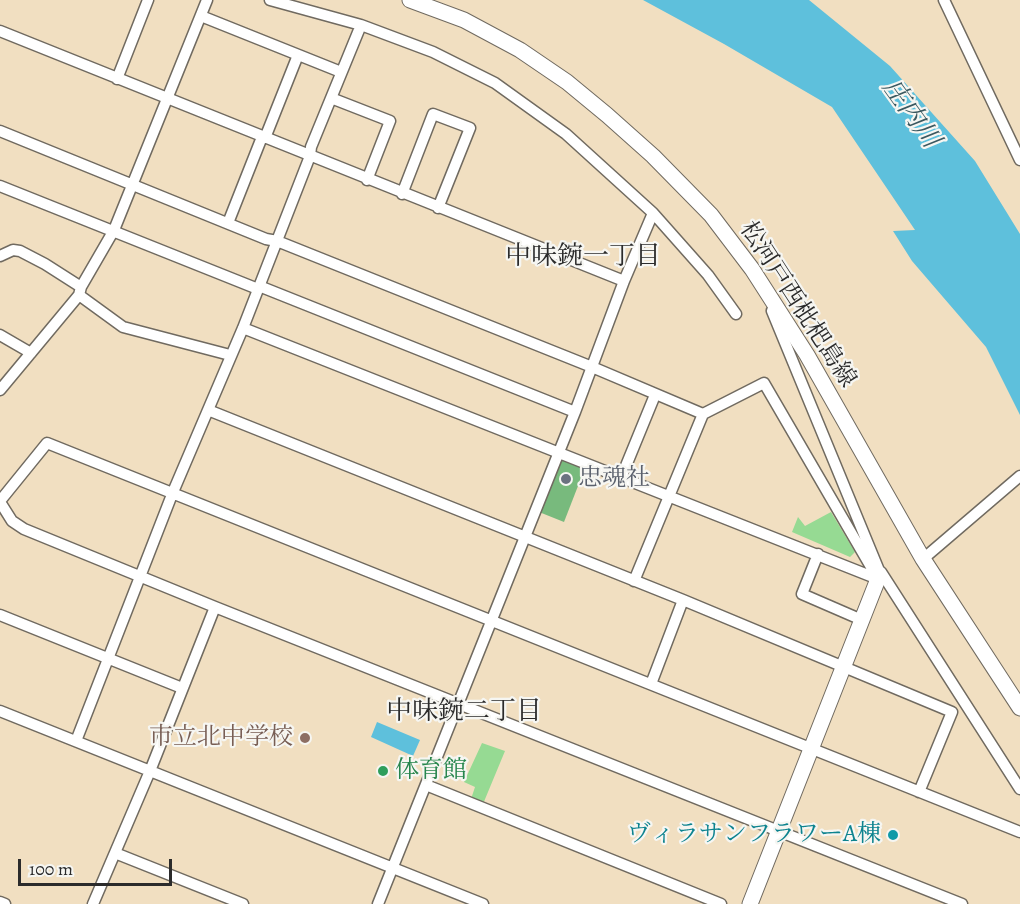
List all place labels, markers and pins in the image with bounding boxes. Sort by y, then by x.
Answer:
place label: 忠魂社 [578,465,650,493]
marker: 忠魂社 [559,472,573,486]
place label: 市立北中学校 [149,724,293,752]
marker: 市立北中学校 [298,731,312,745]
place label: 体育館 [395,757,467,785]
marker: 体育館 [376,764,390,778]
place label: ヴィラサンフラワーA棟 [627,821,881,849]
marker: ヴィラサンフラワーA棟 [886,828,900,842]

